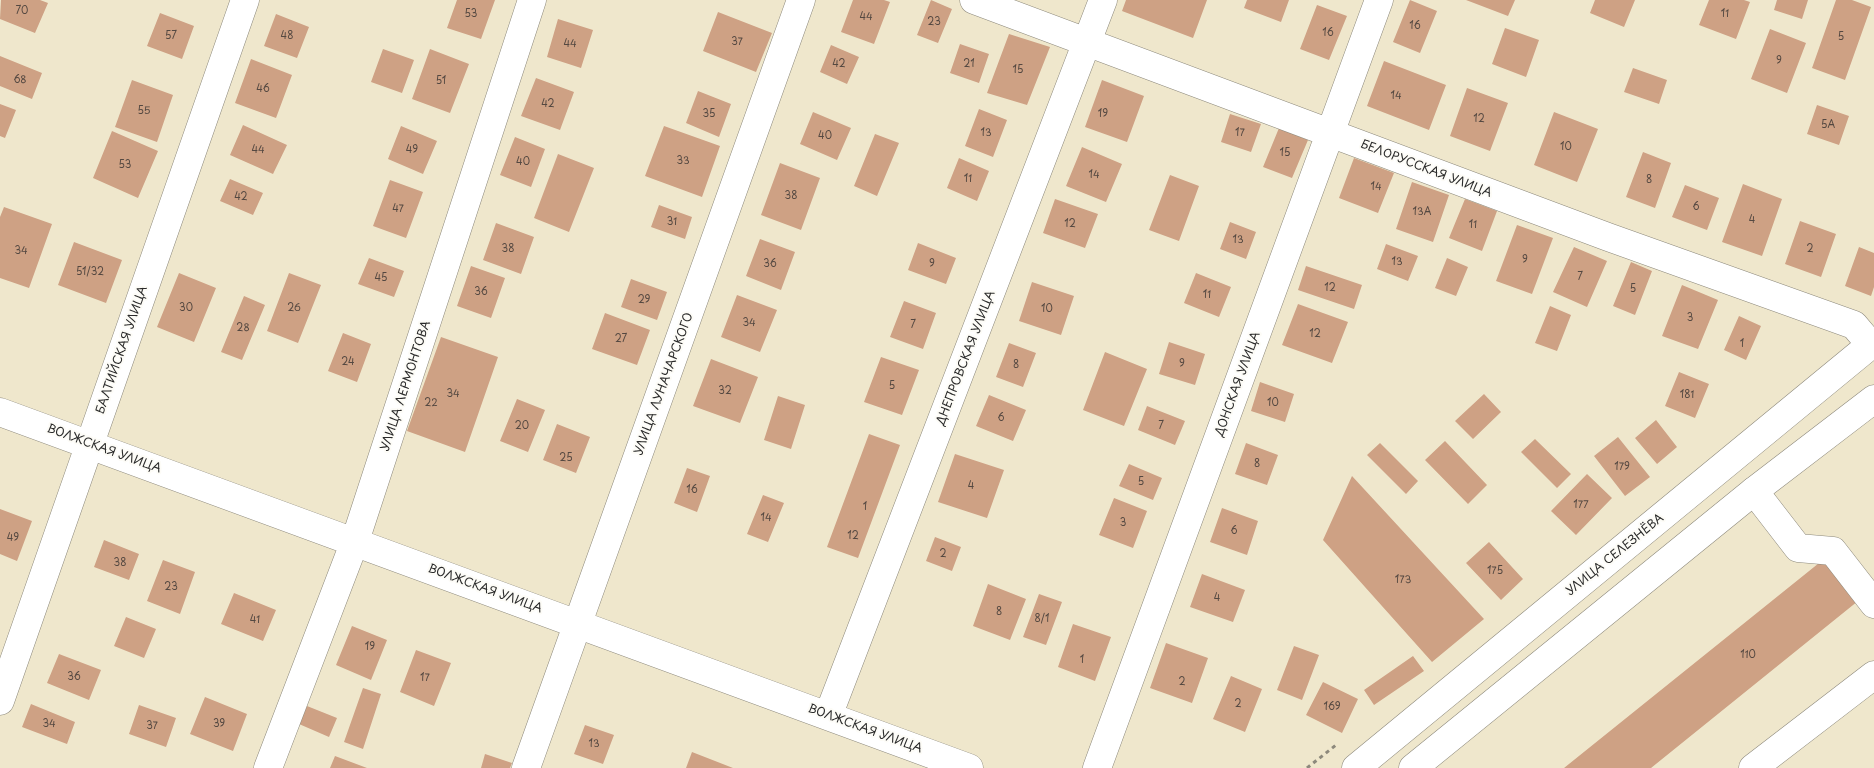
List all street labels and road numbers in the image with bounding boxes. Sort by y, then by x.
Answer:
street label: БЕЛОРУССКАЯ УЛИЦА [1358,137,1494,201]
street label: БАЛТИЙСКАЯ УЛИЦА [93,284,151,416]
street label: ДНЕПРОВСКАЯ УЛИЦА [934,289,998,427]
street label: УЛИЦА ЛУНАЧАРСКОГО [632,311,696,457]
street label: УЛИЦА ЛЕРМОНТОВА [378,319,434,453]
street label: ДОНСКАЯ УЛИЦА [1212,330,1264,438]
street label: ВОЛЖСКАЯ УЛИЦА [45,422,163,476]
street label: УЛИЦА СЕЛЕЗНЁВА [1563,511,1667,599]
street label: ВОЛЖСКАЯ УЛИЦА [426,562,544,616]
street label: ВОЛЖСКАЯ УЛИЦА [806,702,924,756]

